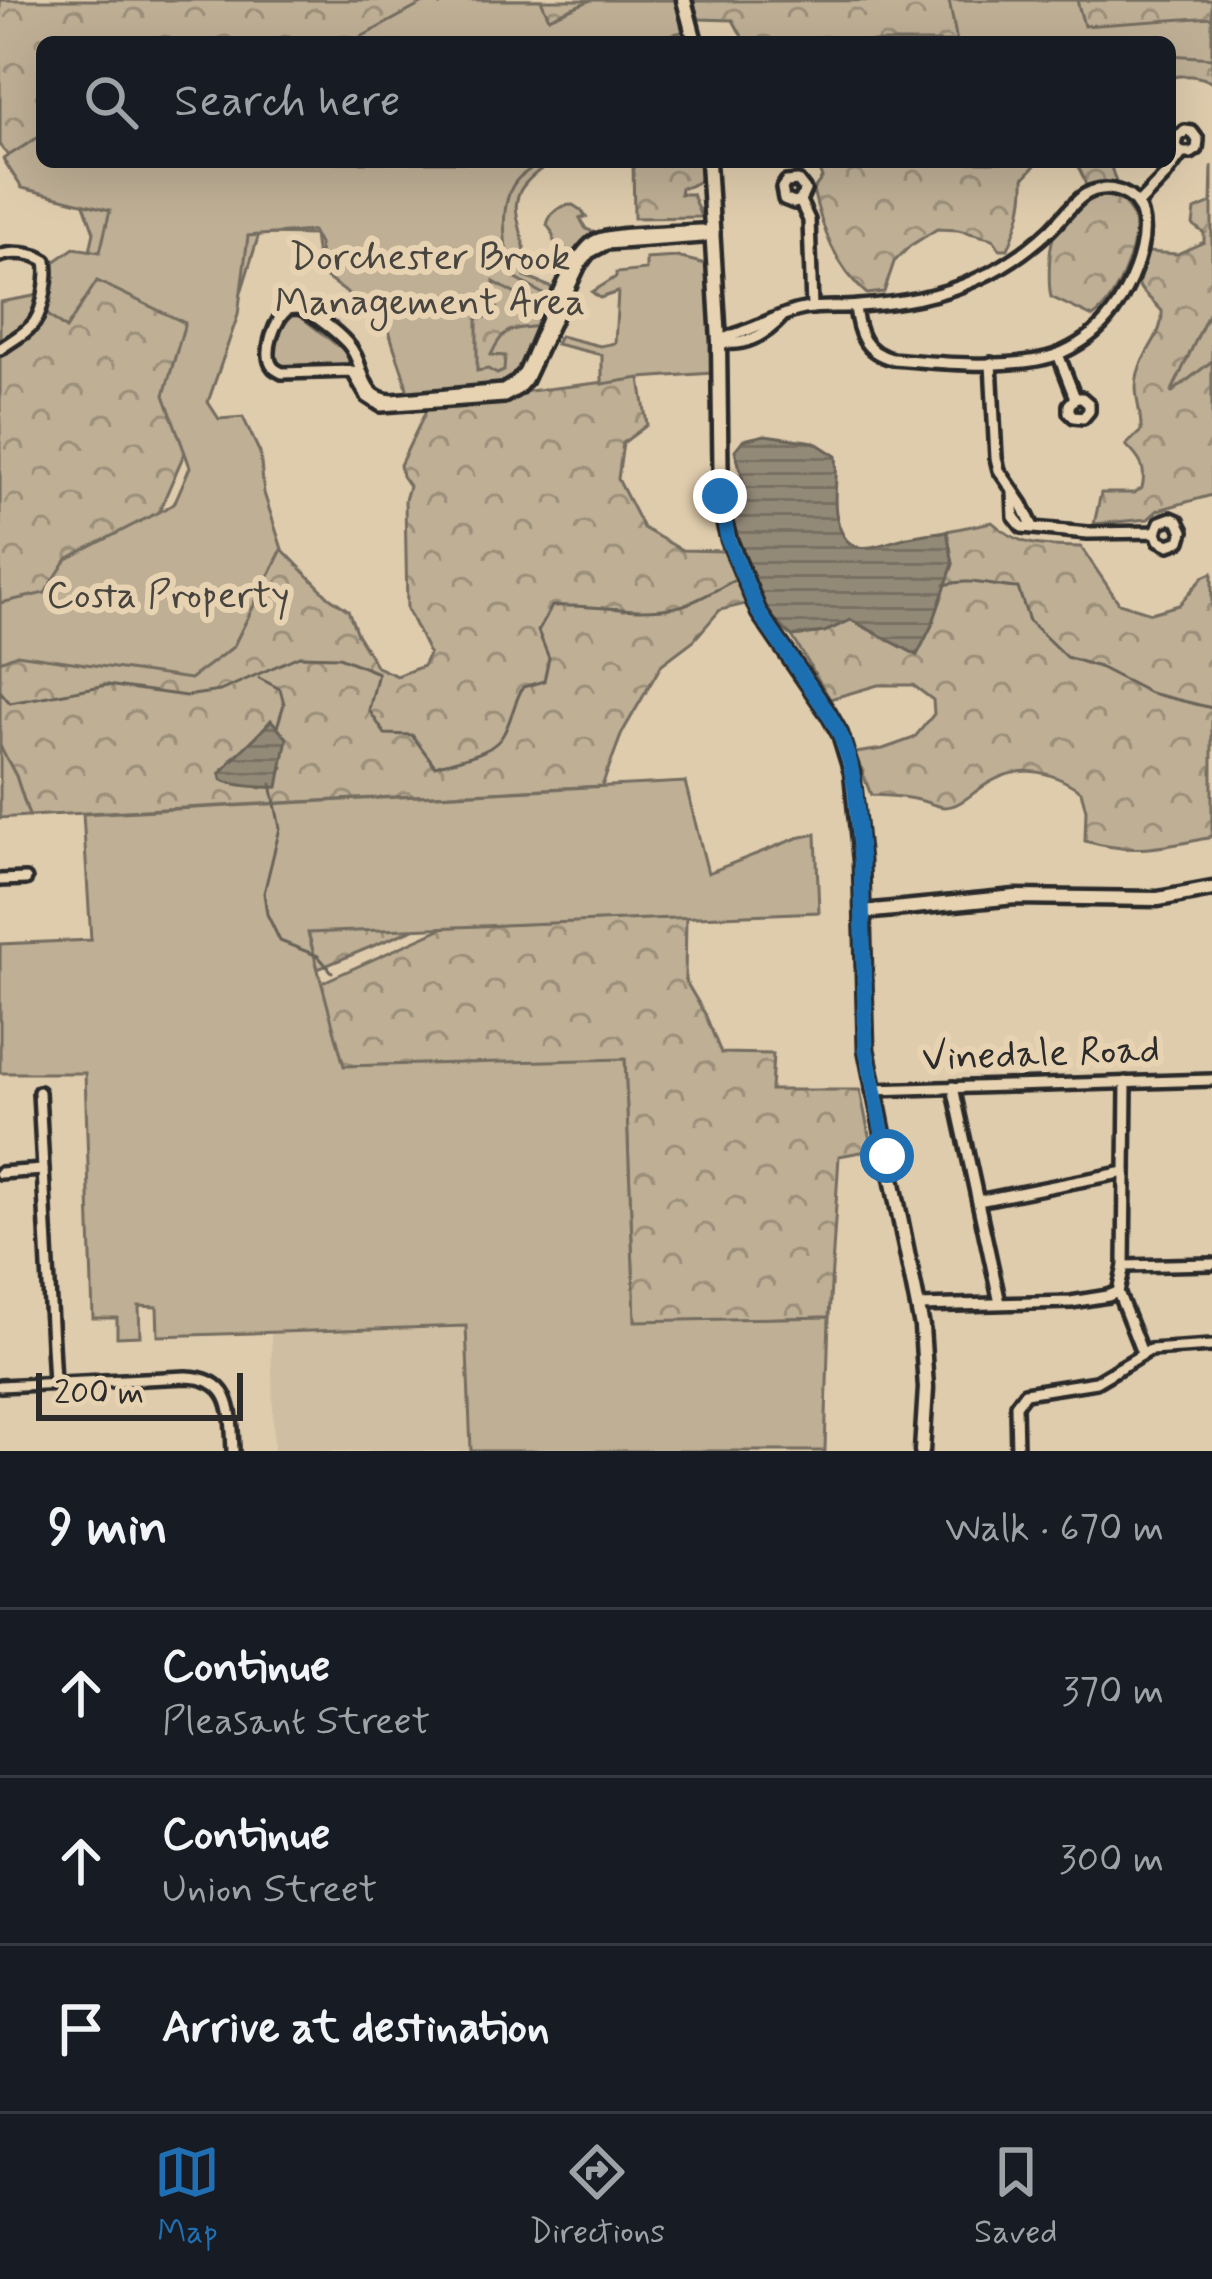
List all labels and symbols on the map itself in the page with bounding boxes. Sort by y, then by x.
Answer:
park label: Dorchester Brook Management Area [275,233,585,332]
route end [693,469,747,523]
park label: Costa Property [46,571,290,622]
street label: Vinedale Road [921,1025,1161,1085]
route start [860,1129,914,1183]
scale bar [36,1367,243,1420]

